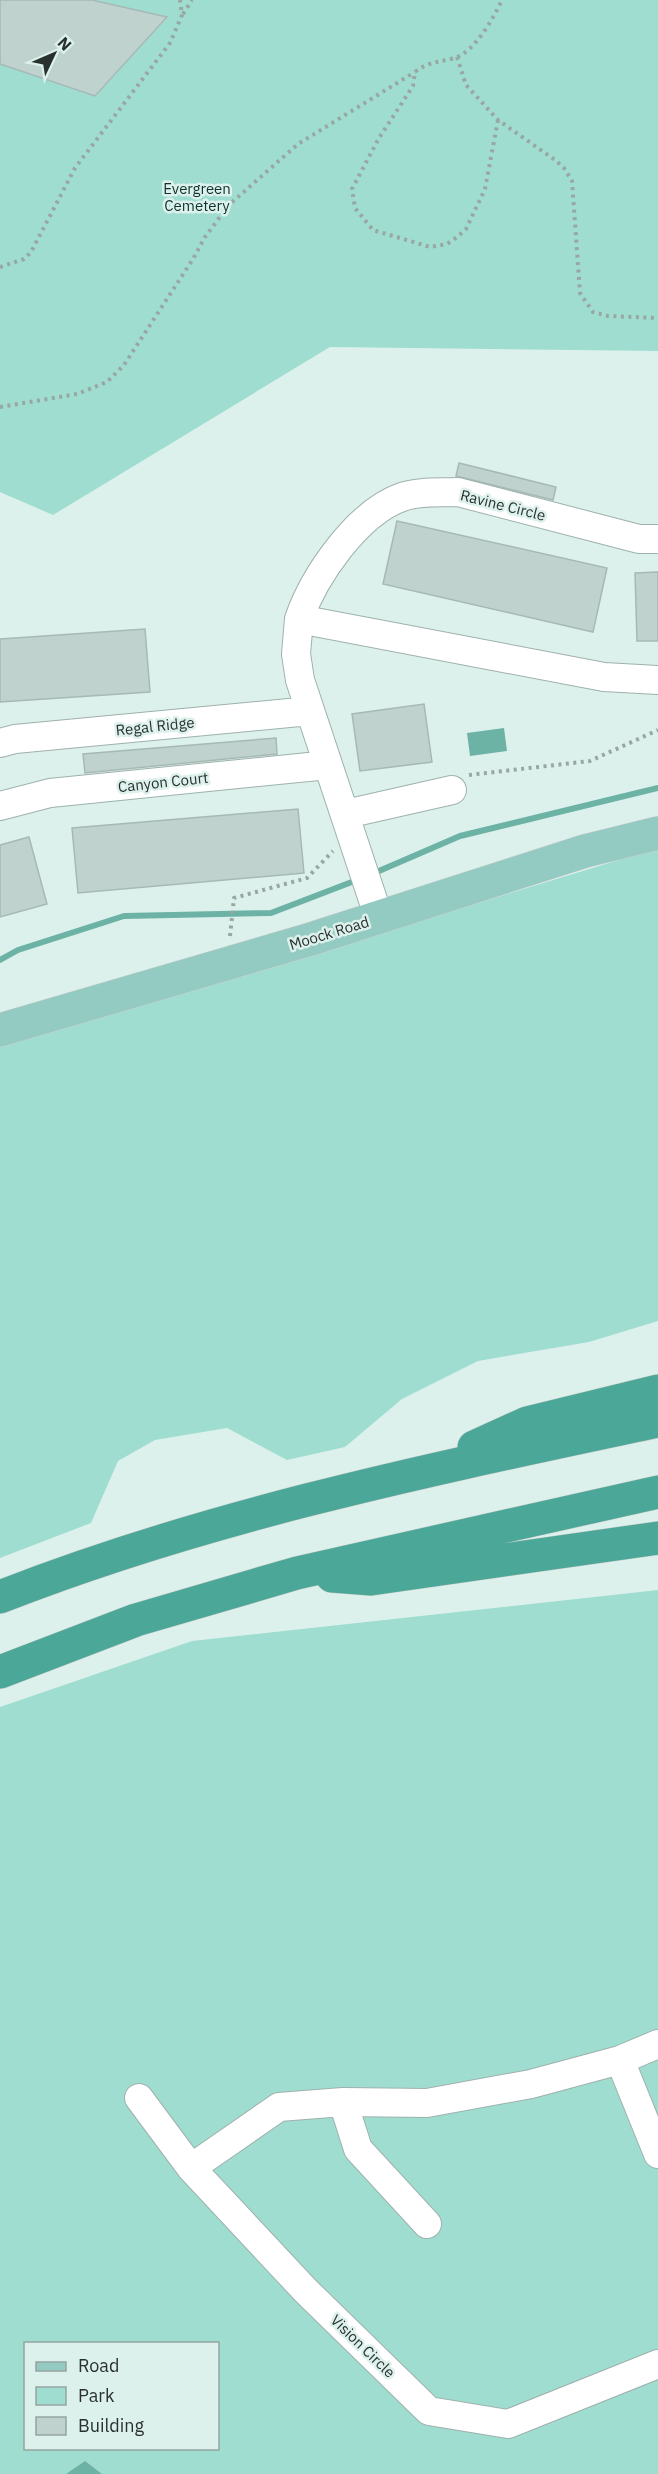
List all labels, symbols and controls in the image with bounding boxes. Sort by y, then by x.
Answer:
north arrow [24,24,84,84]
text: N [54,32,76,55]
park label: Evergreen Cemetery [163,179,231,215]
street label: Ravine Circle [458,485,548,525]
street label: Regal Ridge [115,712,195,740]
street label: Canyon Court [117,768,209,796]
street label: Moock Road [287,912,371,954]
street label: Vision Circle [327,2310,399,2382]
legend [24,2342,219,2450]
text: Road [78,2354,119,2377]
text: Park [78,2384,115,2407]
text: Building [78,2414,145,2437]

